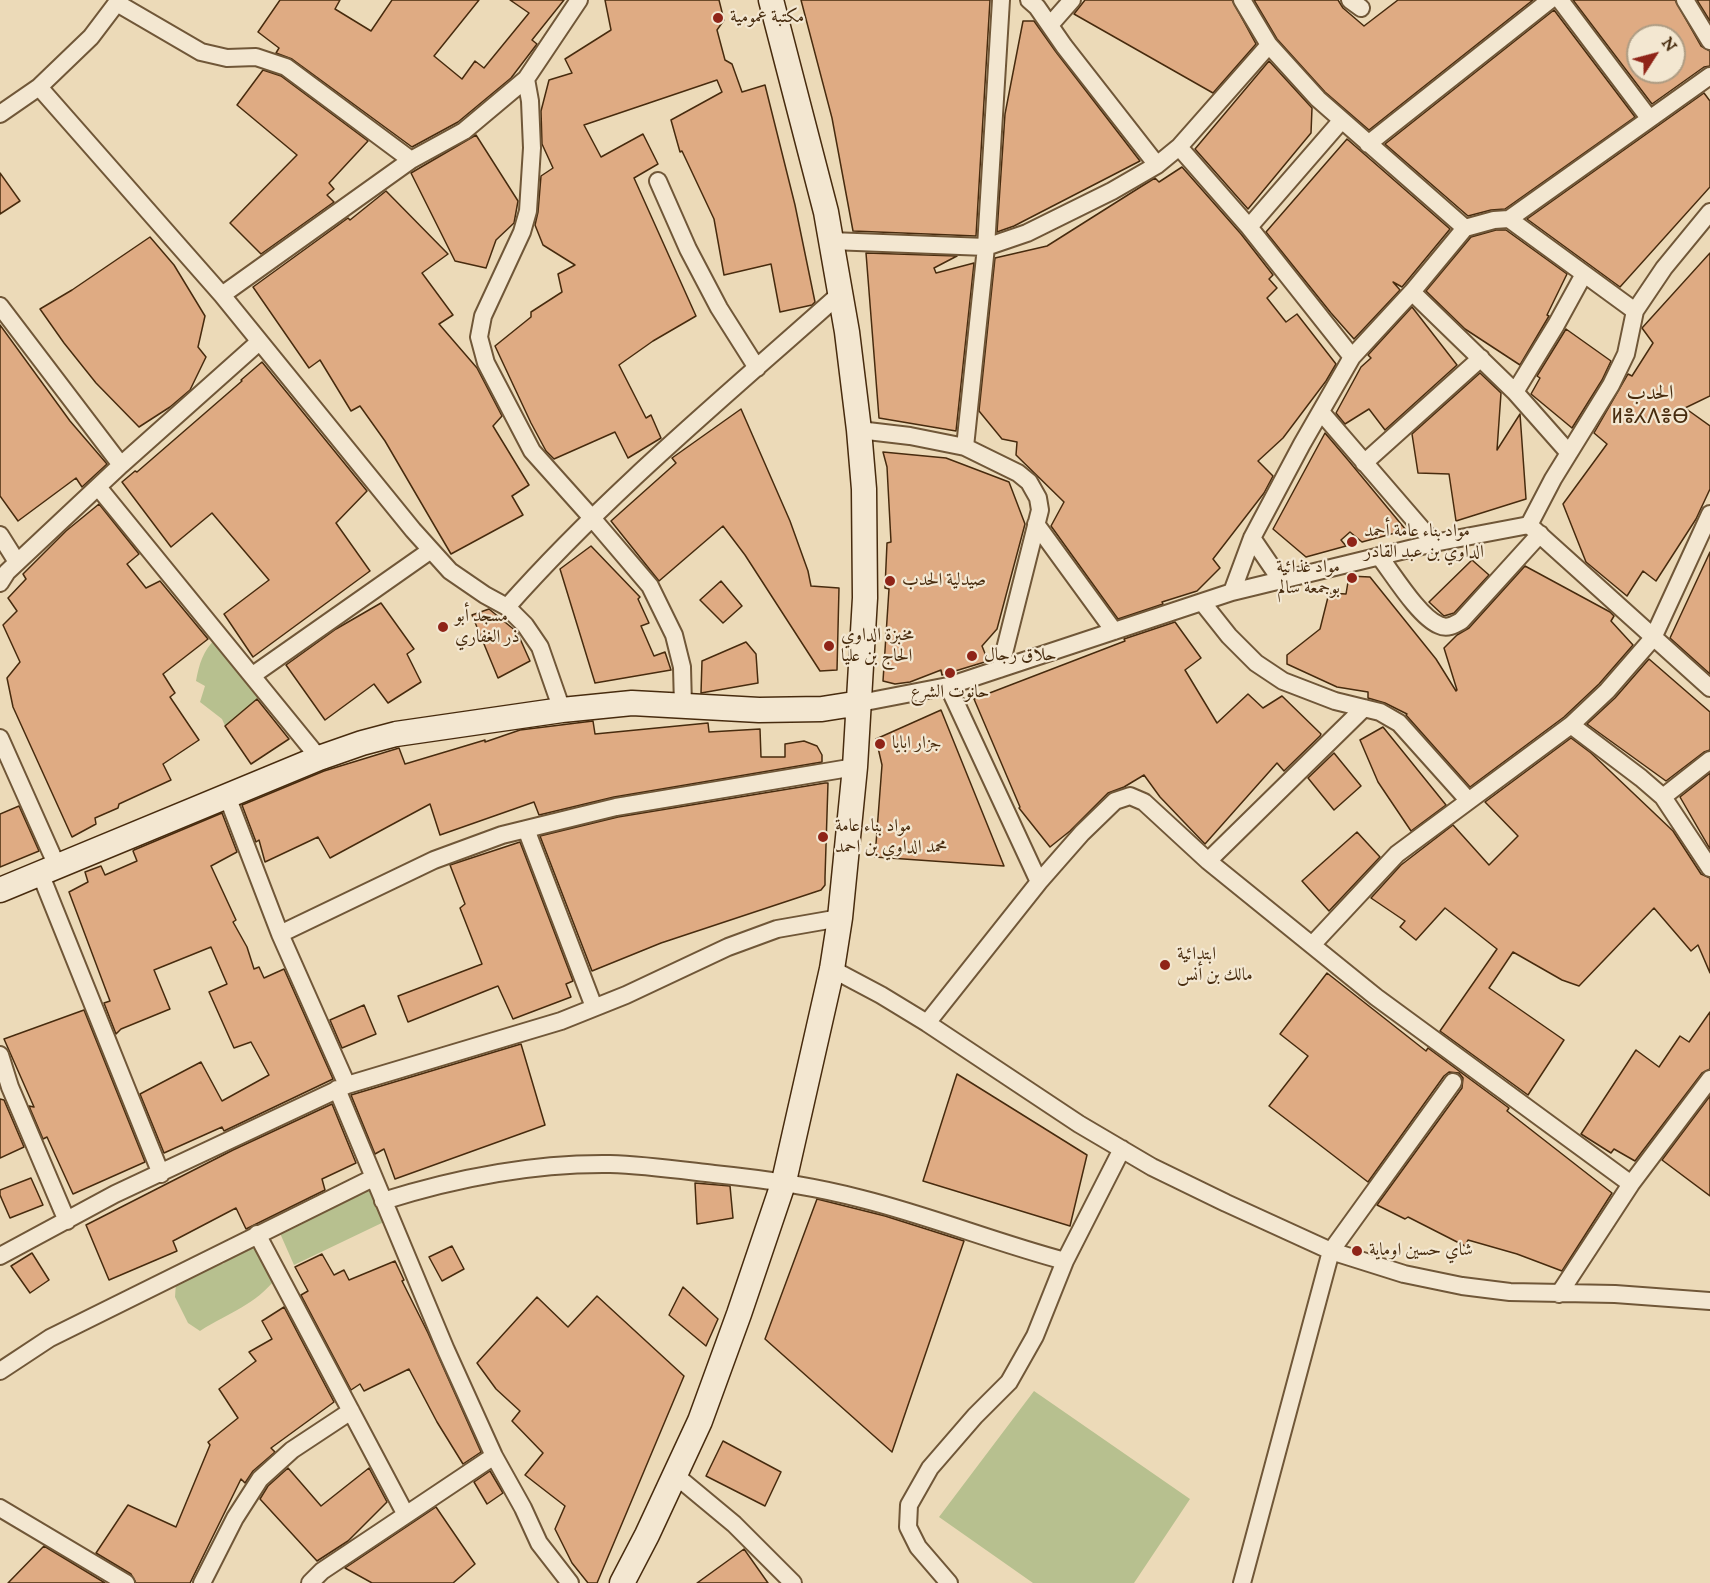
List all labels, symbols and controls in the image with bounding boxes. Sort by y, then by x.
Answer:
place label: مكتبة عمومية [730,7,804,29]
marker: مكتبة عمومية [711,11,725,25]
north arrow [1626,24,1686,84]
text: N [1657,33,1681,56]
district label: الحدب ⵍⴻⵃⴷⴻⴱ [1611,382,1689,432]
place label: مواد بناء عامة أحمد الداوي بن عبد القادر [1364,521,1484,564]
marker: مواد بناء عامة أحمد الداوي بن عبد القادر [1345,535,1359,549]
place label: مواد غذائية بوجمعة سالم [1276,557,1340,600]
place label: صيدلية الحدب [902,570,986,592]
marker: مواد غذائية بوجمعة سالم [1345,571,1359,585]
marker: صيدلية الحدب [883,574,897,588]
place label: مسجد أبو ذر الغفاري [455,606,520,648]
marker: مسجد أبو ذر الغفاري [436,620,450,634]
place label: مخبزة الداوي الحاج بن عليا [841,625,914,668]
marker: مخبزة الداوي الحاج بن عليا [822,639,836,653]
place label: حلاق رجال [984,645,1057,667]
marker: حلاق رجال [965,649,979,663]
marker: حانوت الشرع [943,666,957,680]
place label: حانوت الشرع [911,682,989,704]
place label: جزار ابايا [892,733,942,755]
marker: جزار ابايا [873,737,887,751]
place label: مواد بناء عامة محمد الداوي بن احمد [835,816,947,858]
marker: مواد بناء عامة محمد الداوي بن احمد [816,830,830,844]
place label: ابتدائية مالك بن أنس [1177,944,1253,986]
marker: ابتدائية مالك بن أنس [1158,958,1172,972]
place label: شاي حسين اوماية [1369,1240,1473,1262]
marker: شاي حسين اوماية [1350,1244,1364,1258]

